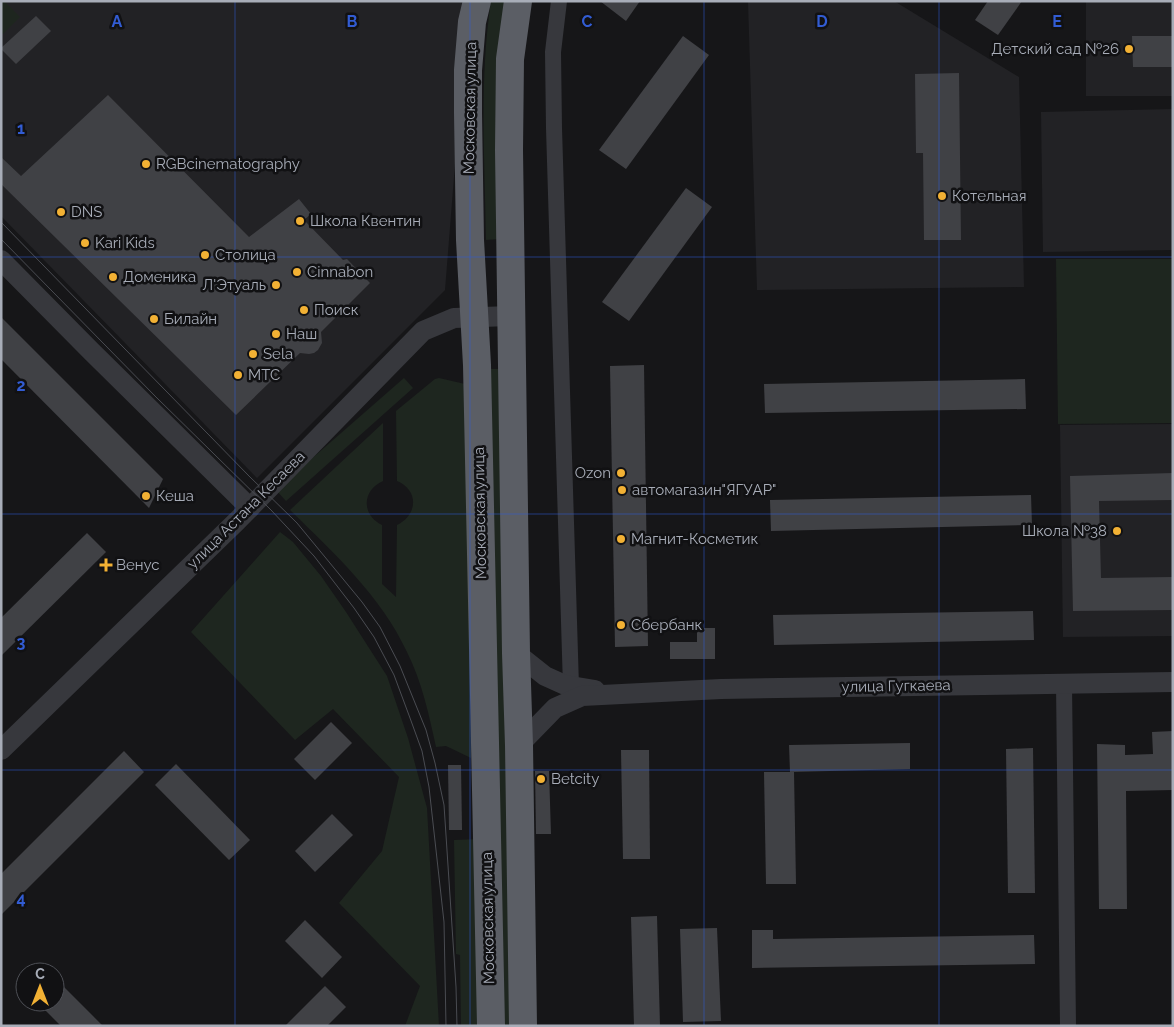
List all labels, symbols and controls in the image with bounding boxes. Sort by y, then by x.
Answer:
text: A [112,12,123,31]
text: B [347,12,358,31]
text: C [582,12,593,31]
text: D [816,12,828,31]
text: E [1052,12,1062,31]
place label: Детский сад №26 [991,40,1119,58]
street label: Московская улица [460,42,480,174]
marker: Детский сад №26 [1123,43,1135,55]
text: 1 [17,119,25,138]
place label: RGBcinematography [156,155,300,173]
marker: RGBcinematography [140,158,152,170]
place label: Котельная [952,187,1026,205]
marker: Котельная [936,190,948,202]
place label: DNS [71,203,102,221]
marker: DNS [55,206,67,218]
place label: Школа Квентин [310,212,421,230]
marker: Школа Квентин [294,215,306,227]
place label: Kari Kids [95,234,155,252]
marker: Kari Kids [79,237,91,249]
place label: Столица [215,246,276,264]
marker: Столица [199,249,211,261]
place label: Cinnabon [307,263,373,281]
marker: Cinnabon [291,266,303,278]
place label: Доменика [123,268,196,286]
marker: Доменика [107,271,119,283]
place label: Л'Этуаль [202,276,266,294]
marker: Л'Этуаль [270,279,282,291]
place label: Поиск [314,301,359,319]
marker: Поиск [298,304,310,316]
place label: Билайн [164,310,217,328]
marker: Билайн [148,313,160,325]
place label: Наш [286,325,317,343]
marker: Наш [270,328,282,340]
place label: Sela [263,345,293,363]
marker: Sela [247,348,259,360]
place label: МТС [248,366,280,384]
marker: МТС [232,369,244,381]
text: 2 [16,376,26,395]
street label: улица Астана Кесаева [183,447,309,573]
street label: Московская улица [470,447,490,579]
place label: Ozon [575,464,611,482]
marker: Ozon [615,467,627,479]
place label: автомагазин"ЯГУАР" [632,481,776,499]
marker: автомагазин"ЯГУАР" [616,484,628,496]
place label: Кеша [156,487,194,505]
marker: Кеша [140,490,152,502]
place label: Школа №38 [1022,522,1107,540]
marker: Школа №38 [1111,525,1123,537]
place label: Магнит-Косметик [631,530,758,548]
marker: Магнит-Косметик [615,533,627,545]
place label: Венус [116,556,159,574]
marker: Венус [100,559,112,571]
place label: Сбербанк [631,616,702,634]
marker: Сбербанк [615,619,627,631]
text: 3 [17,633,26,652]
street label: улица Гугкаева [841,676,951,696]
place label: Betcity [551,770,599,788]
marker: Betcity [535,773,547,785]
street label: Московская улица [478,852,498,984]
text: 4 [16,889,26,908]
north arrow [15,962,65,1012]
text: С [35,966,45,982]

